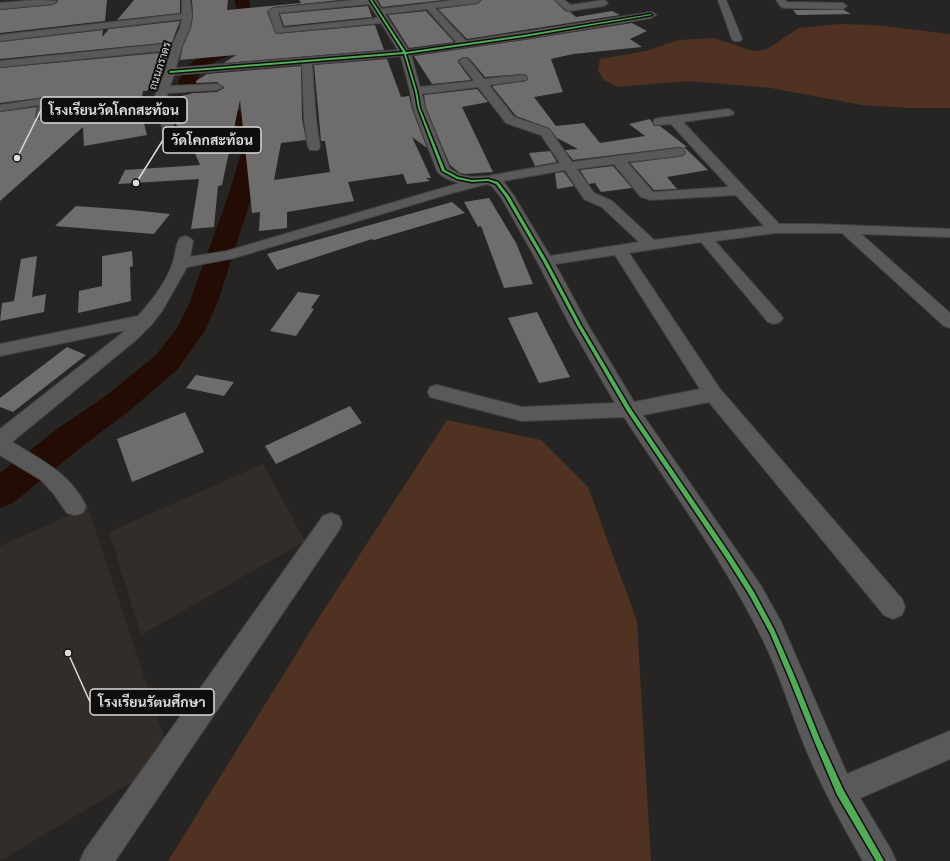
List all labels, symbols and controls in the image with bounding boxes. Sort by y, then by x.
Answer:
street label: ถนนภราดร [146,40,174,92]
callout: โรงเรียนวัดโคกสะท้อน [41,97,187,123]
text: โรงเรียนวัดโคกสะท้อน [48,101,179,118]
callout: วัดโคกสะท้อน [163,127,261,153]
text: วัดโคกสะท้อน [171,131,253,148]
callout: โรงเรียนรัตนศึกษา [90,689,214,715]
text: โรงเรียนรัตนศึกษา [97,693,206,710]

